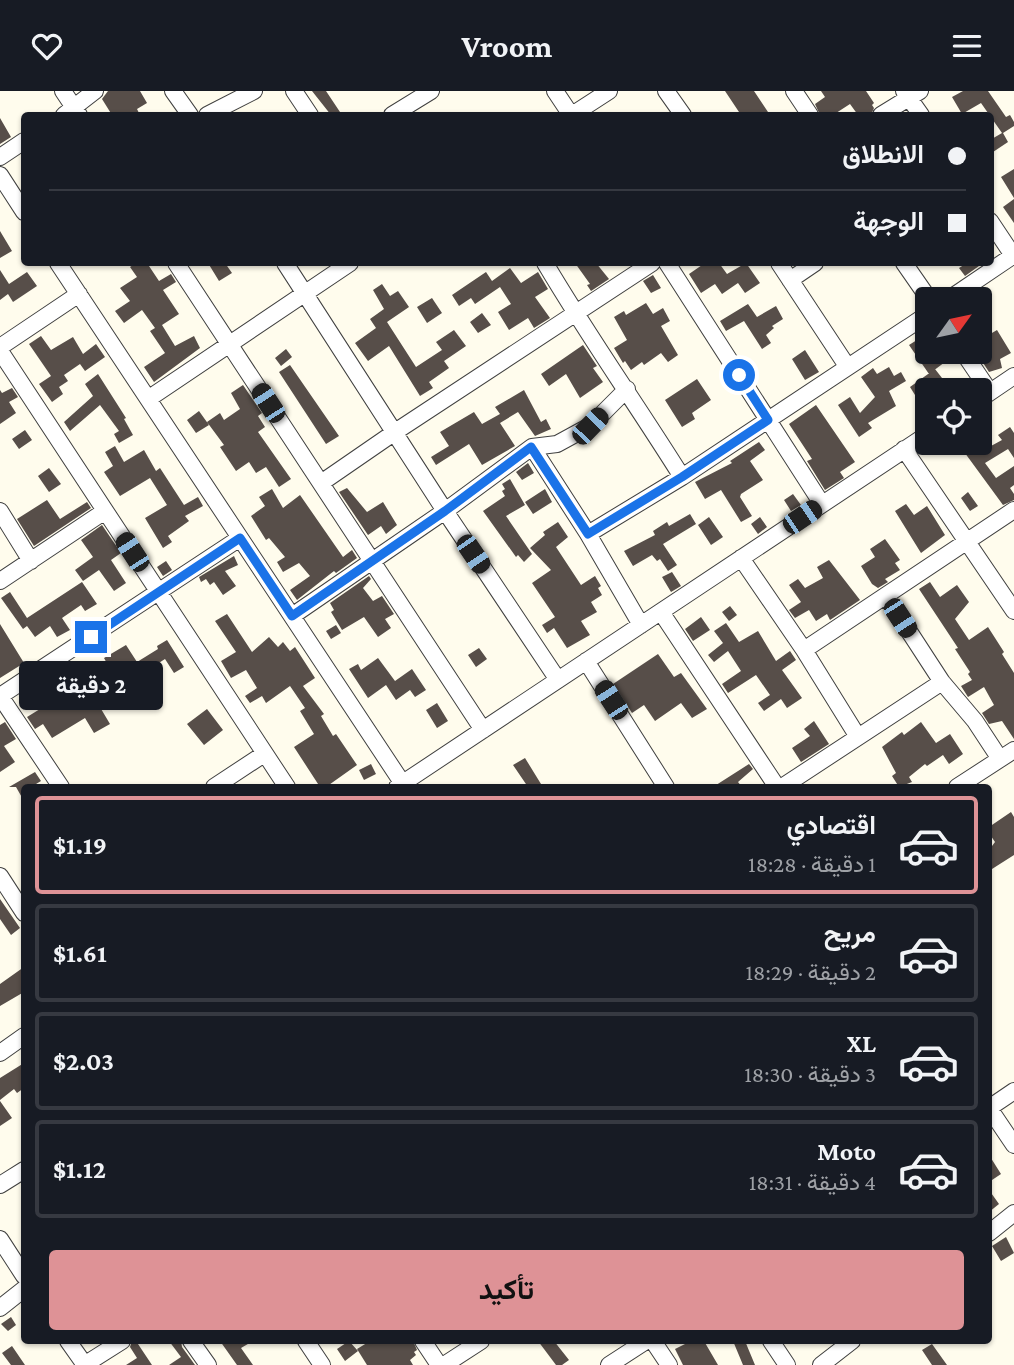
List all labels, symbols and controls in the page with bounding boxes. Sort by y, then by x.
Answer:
icon: heart [28,27,66,65]
icon: menu [948,27,986,65]
text: Vroom [462,28,552,64]
text: الانطلاق [842,140,924,169]
text: الوجهة [853,207,924,236]
north arrow [915,287,992,364]
map controls [915,287,992,455]
route start [723,359,755,391]
button: locate [915,378,992,455]
car [248,380,289,426]
car [568,404,613,448]
car [779,497,826,537]
car [112,529,153,575]
car [453,531,494,577]
car [880,595,921,641]
route end [75,621,107,653]
callout: 2 دقيقة [19,661,163,711]
text: 2 دقيقة [56,672,126,698]
car [591,677,632,723]
text: اقتصادي [787,811,876,840]
icon: car [897,814,960,877]
text: $1.19 [53,831,107,860]
text: 1 دقيقة · 18:28 [748,851,876,877]
text: مريح [824,919,876,948]
icon: car [897,922,960,985]
text: $1.61 [53,939,107,968]
text: 2 دقيقة · 18:29 [745,959,876,985]
text: XL [847,1029,876,1058]
icon: car [897,1030,960,1093]
text: $2.03 [53,1047,114,1076]
text: 3 دقيقة · 18:30 [744,1061,876,1087]
text: Moto [817,1137,876,1166]
icon: car [897,1138,960,1201]
text: $1.12 [53,1155,106,1184]
text: 4 دقيقة · 18:31 [749,1169,876,1195]
button: تأكيد [49,1250,964,1330]

